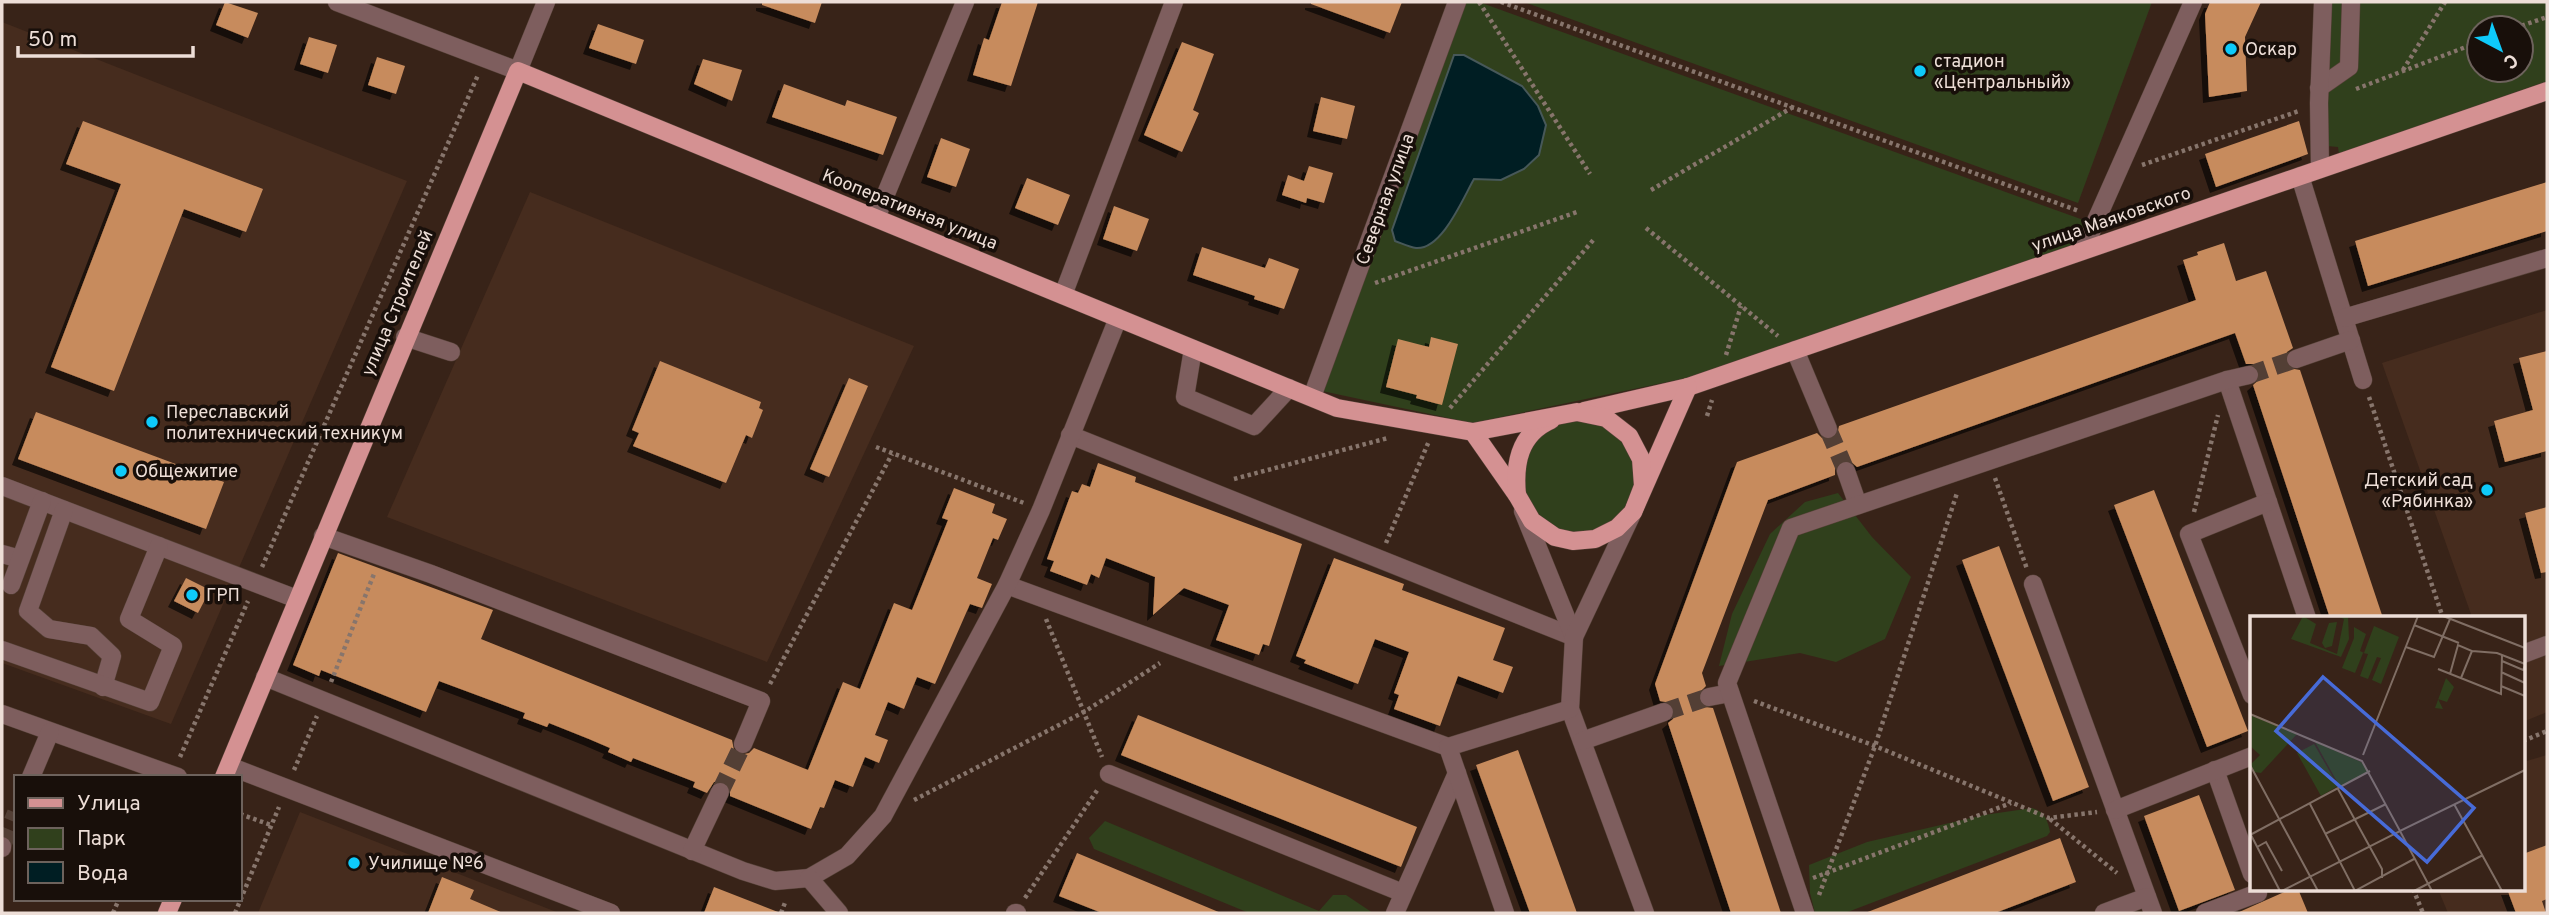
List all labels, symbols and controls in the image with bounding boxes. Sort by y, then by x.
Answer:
scale bar [18,14,192,58]
north arrow [2465,14,2535,84]
text: 50 m [28,27,77,54]
place label: Оскар [2245,39,2297,62]
marker: Оскар [2223,41,2239,57]
text: С [2497,47,2522,73]
place label: стадион «Центральный» [1934,51,2071,95]
marker: стадион «Центральный» [1912,63,1928,79]
street label: Северная улица [1352,131,1421,268]
street label: Кооперативная улица [818,165,1001,256]
street label: улица Маяковского [2029,182,2194,258]
street label: улица Строителей [357,227,440,380]
place label: Переславский политехнический техникум [166,402,403,446]
marker: Переславский политехнический техникум [144,414,160,430]
place label: Общежитие [135,461,238,484]
marker: Общежитие [113,463,129,479]
place label: Детский сад «Рябинка» [2364,470,2473,514]
marker: Детский сад «Рябинка» [2479,482,2495,498]
place label: ГРП [206,585,240,608]
marker: ГРП [184,587,200,603]
inset map [2250,616,2524,890]
legend [14,775,242,901]
text: Улица [77,791,141,818]
text: Парк [77,826,126,853]
place label: Училище №6 [368,853,484,876]
marker: Училище №6 [346,855,362,871]
text: Вода [77,861,128,888]

